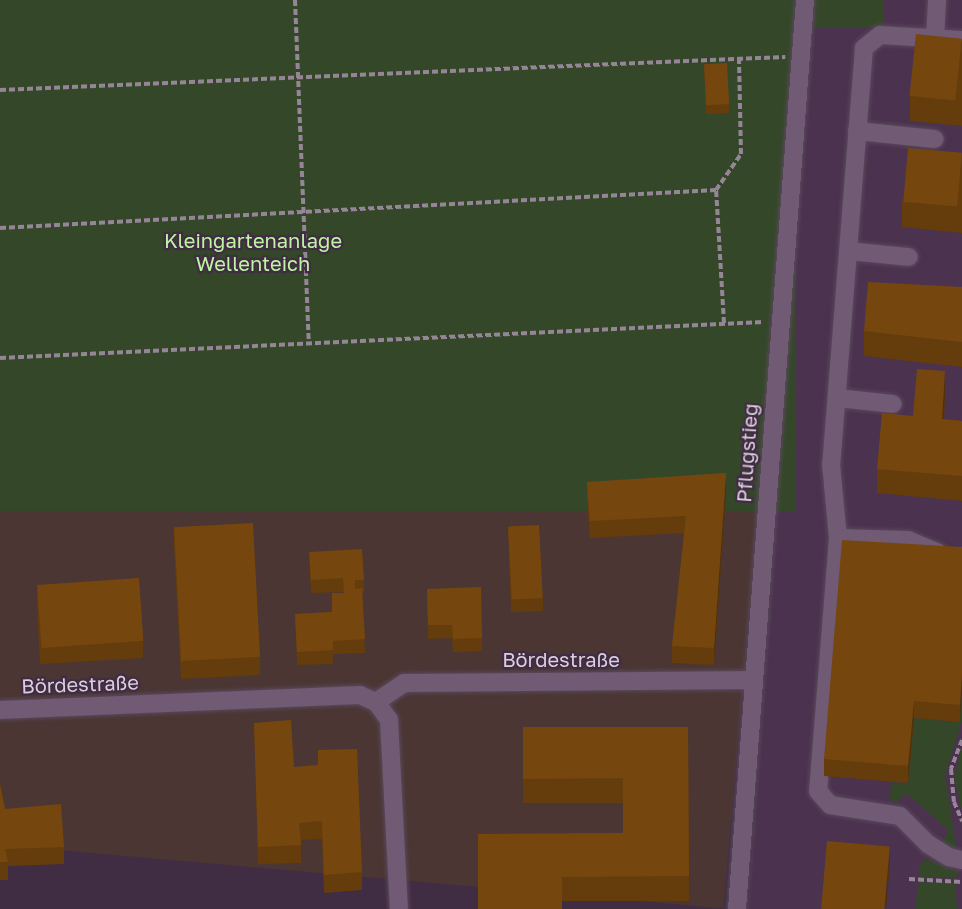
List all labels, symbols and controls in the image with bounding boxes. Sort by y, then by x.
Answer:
park label: Kleingartenanlage Wellenteich [164,228,342,275]
street label: Pflugstieg [732,403,762,503]
street label: Bördestraße [502,647,620,671]
street label: Bördestraße [21,670,139,698]

